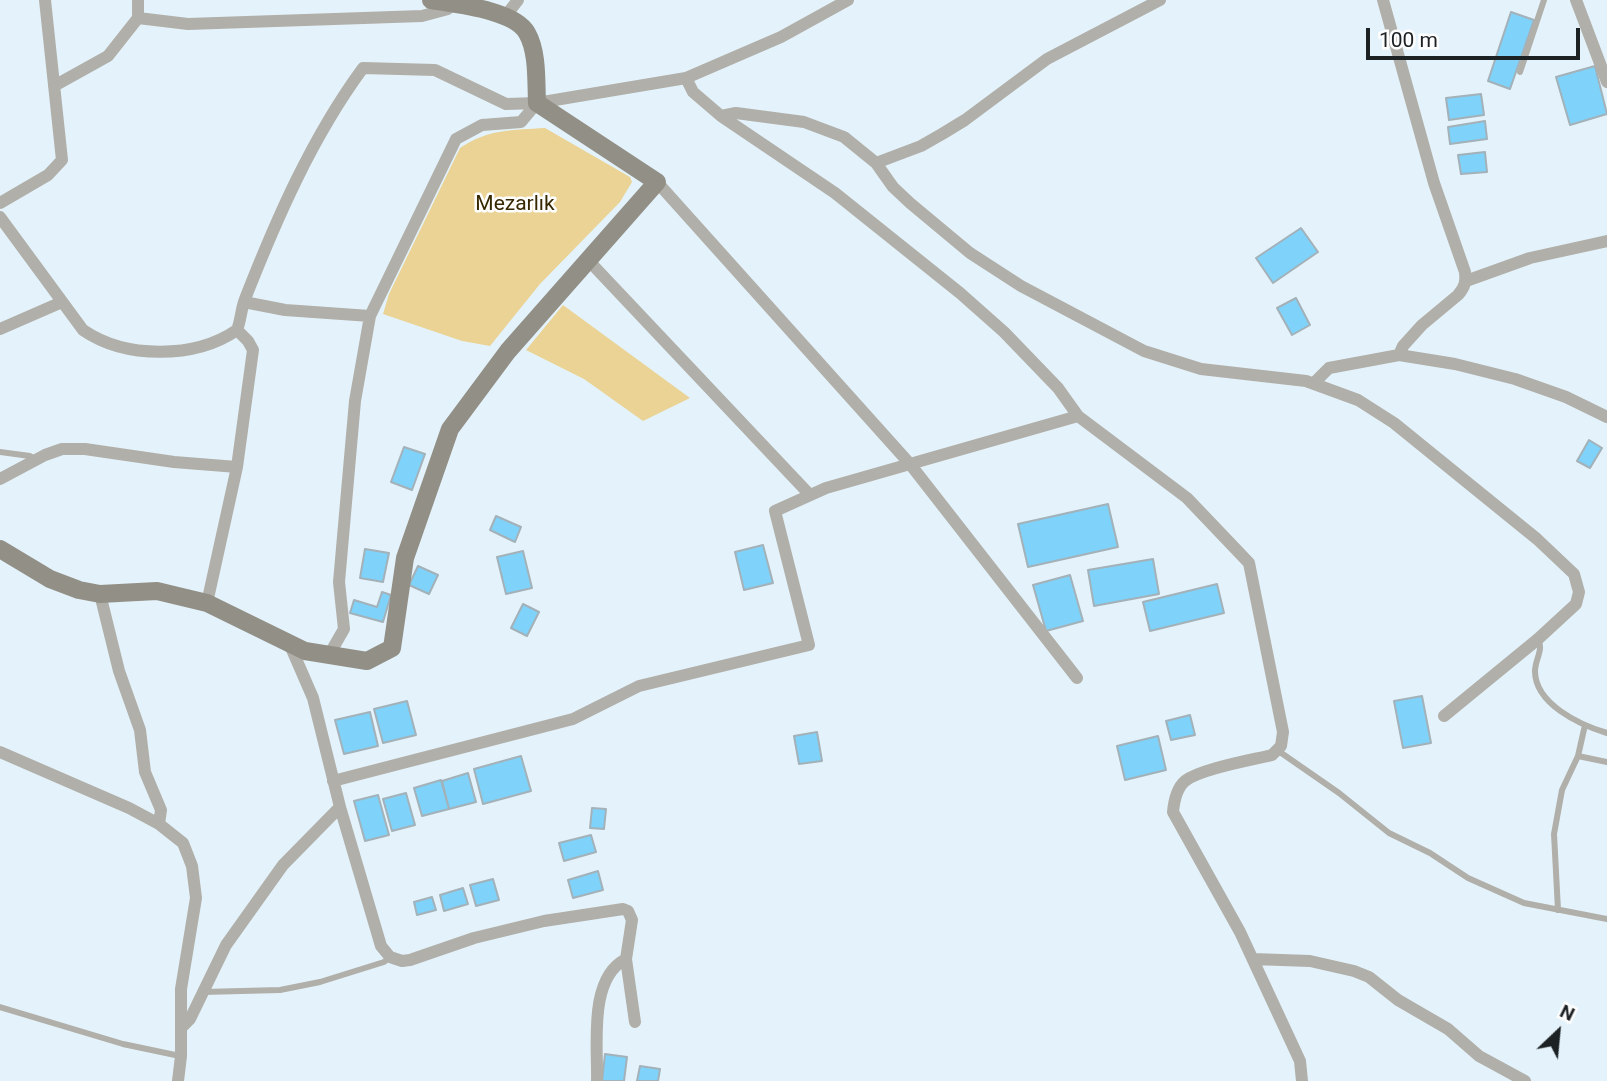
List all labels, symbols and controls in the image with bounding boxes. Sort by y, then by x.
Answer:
scale bar [1369,14,1582,58]
text: 100 m [1379,28,1438,52]
park label: Mezarlık [475,192,555,218]
north arrow [1523,997,1593,1067]
text: N [1556,999,1578,1026]

